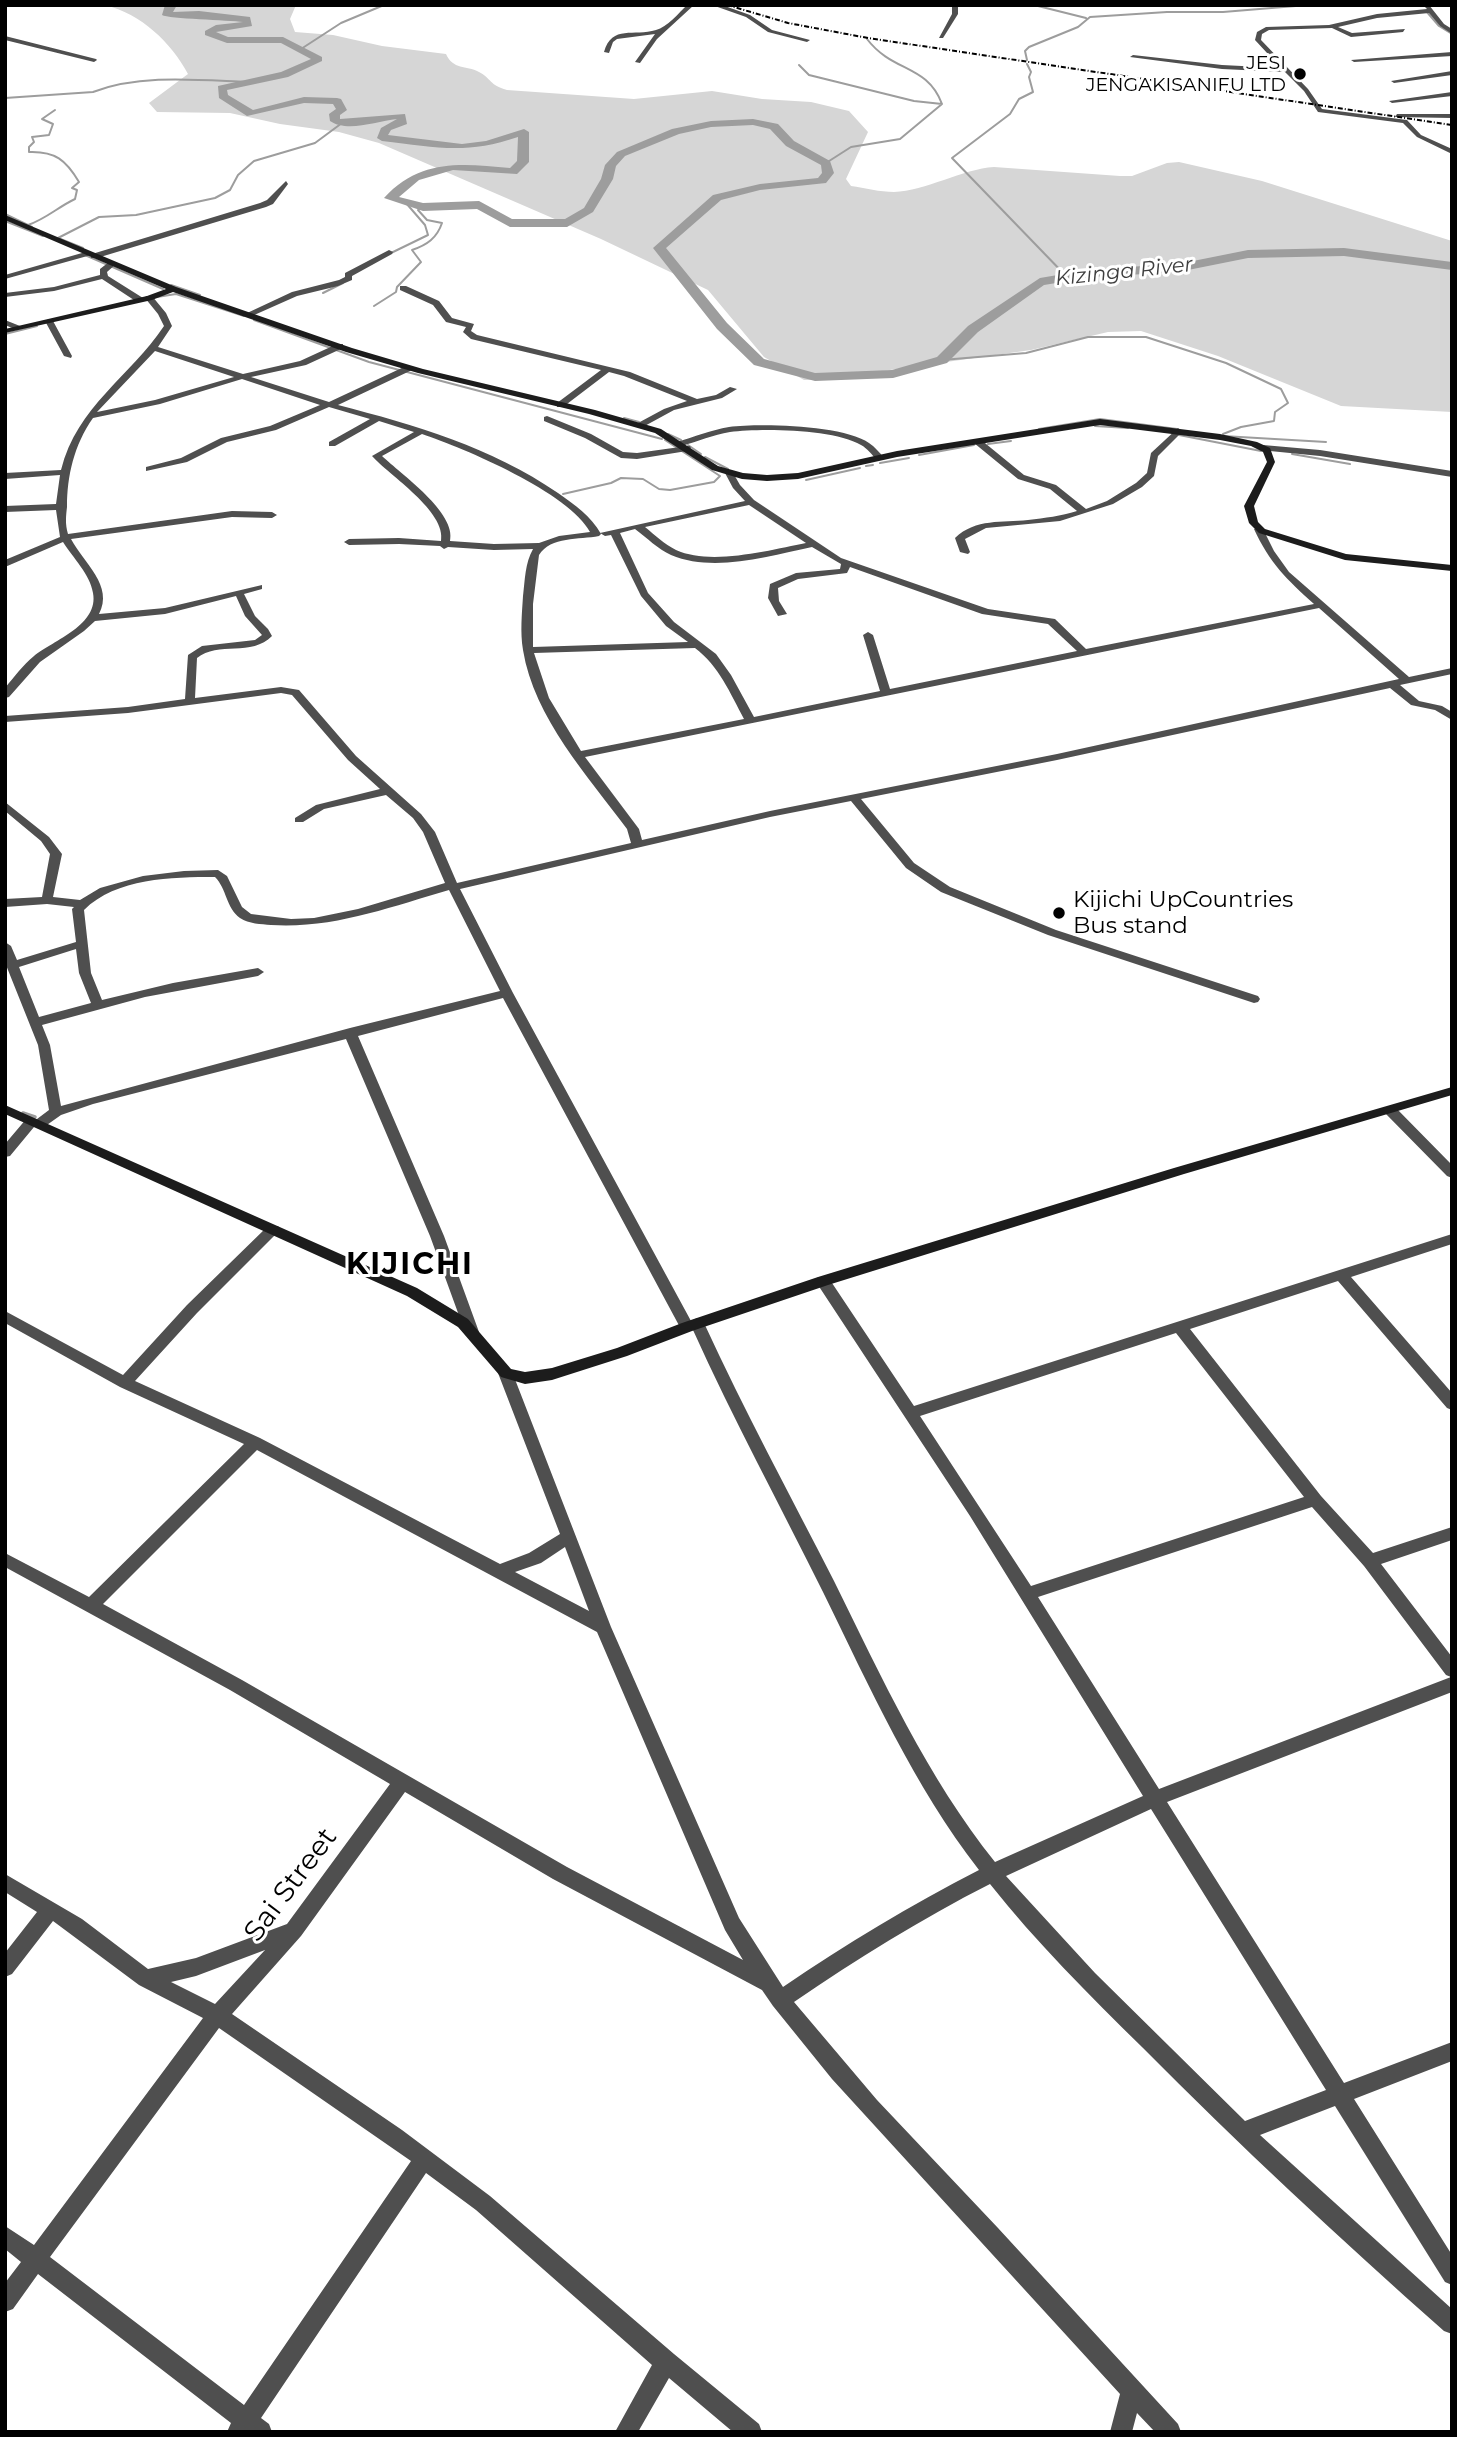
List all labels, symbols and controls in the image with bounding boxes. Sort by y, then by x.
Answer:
place label: JESI JENGAKISANIFU LTD [1086,52,1286,96]
marker: JESI JENGAKISANIFU LTD [1292,66,1308,82]
water label: Kizinga River [1054,252,1194,292]
place label: Kijichi UpCountries Bus stand [1073,886,1293,940]
marker: Kijichi UpCountries Bus stand [1051,905,1067,921]
district label: KIJICHI [347,1247,473,1283]
street label: Sai Street [237,1822,345,1948]

